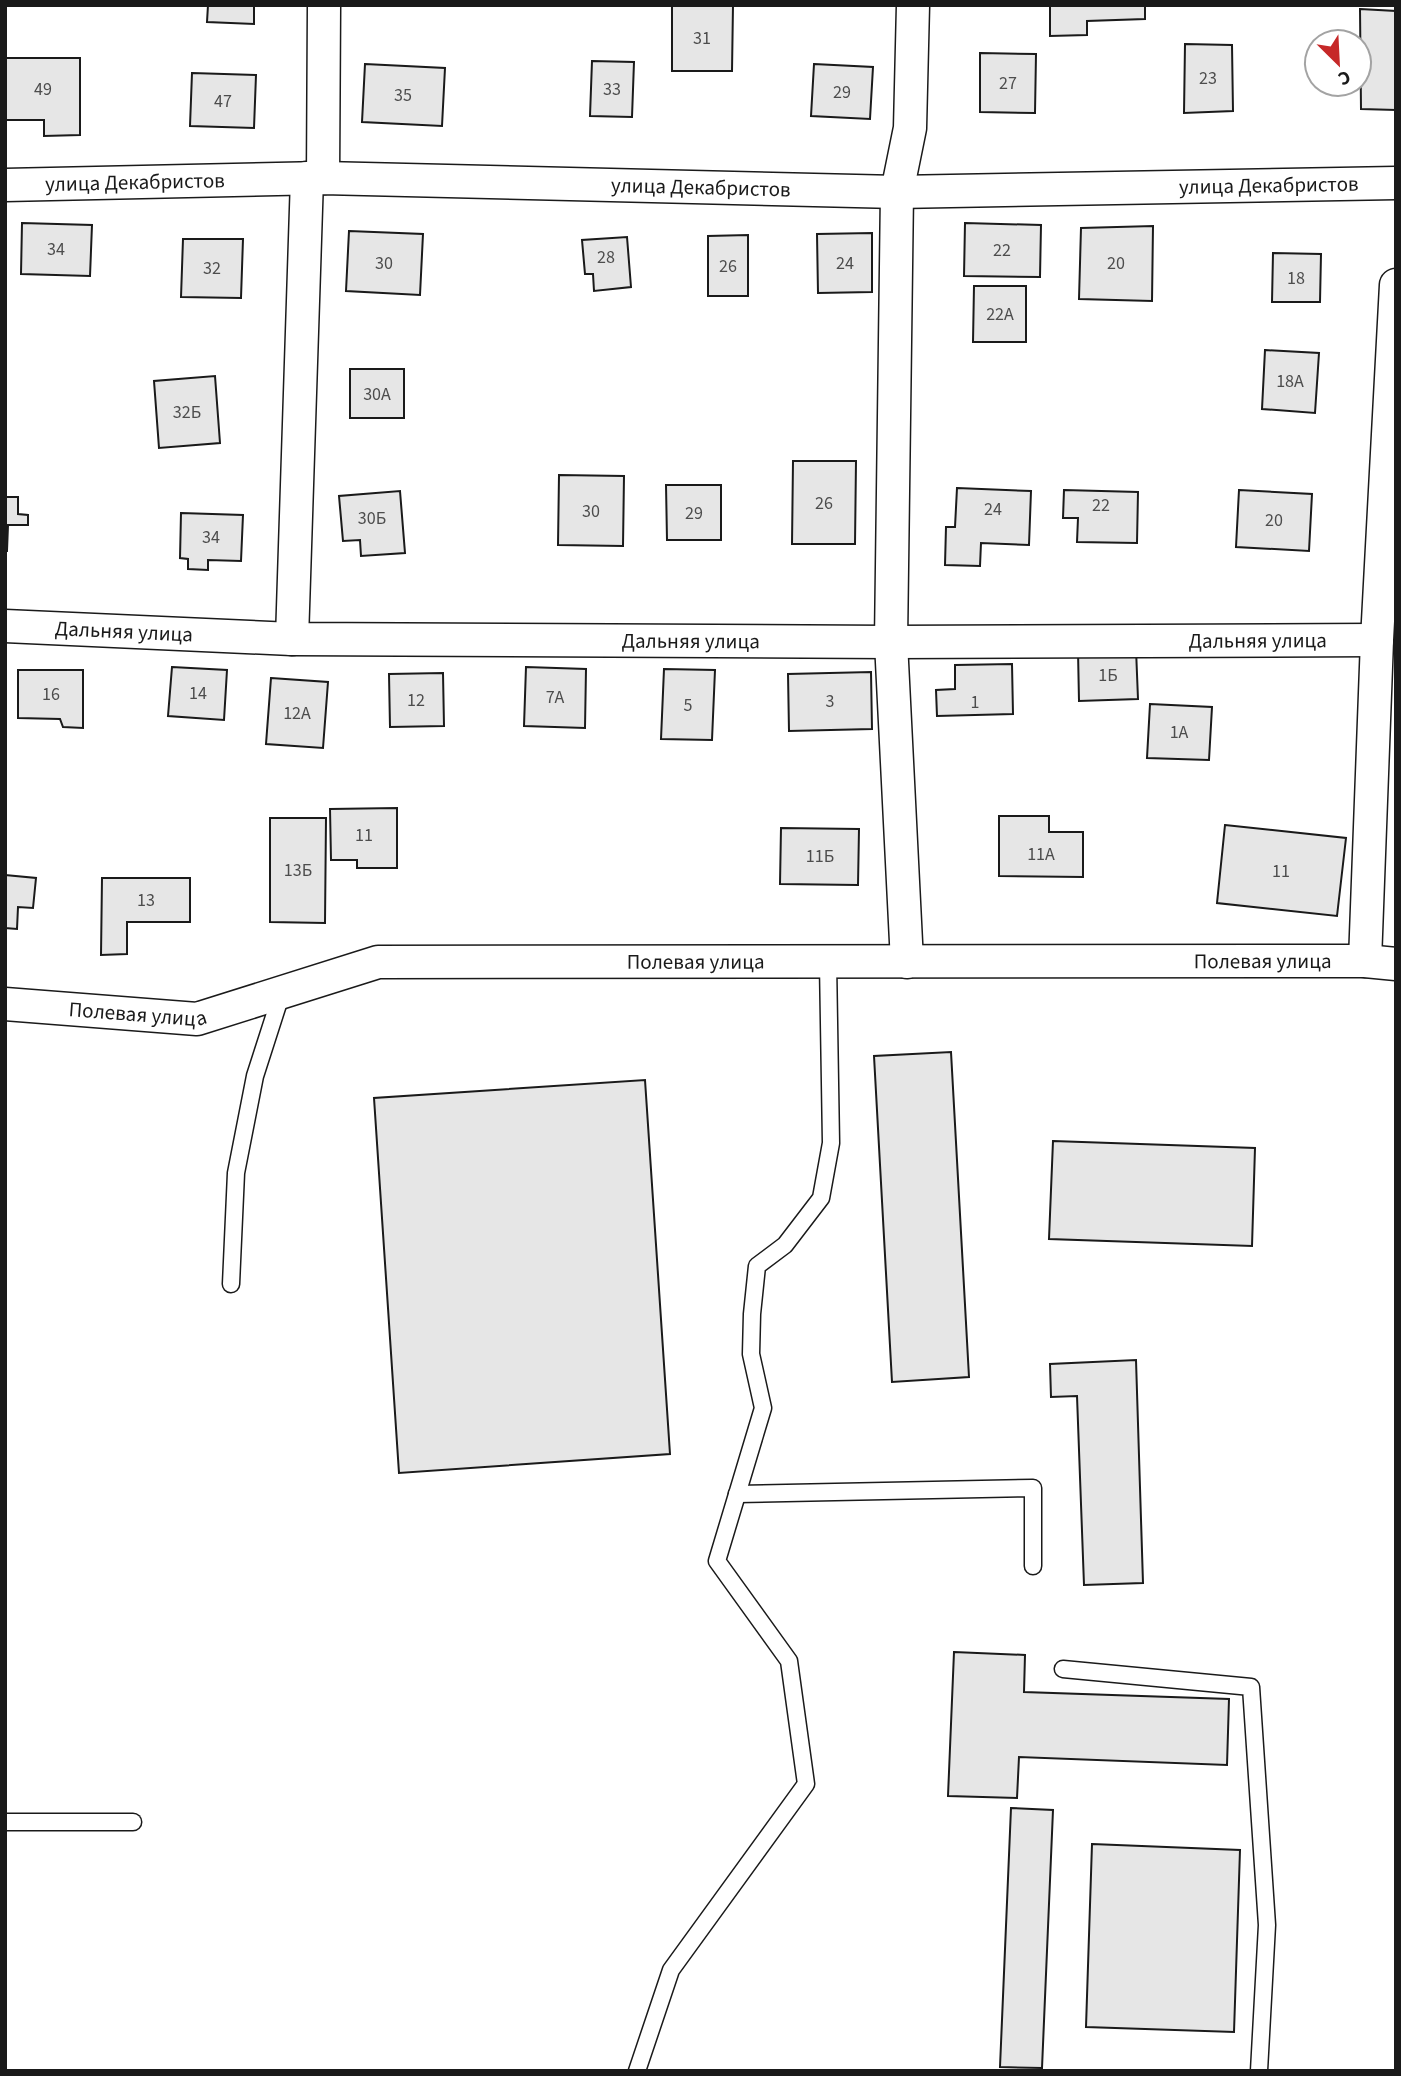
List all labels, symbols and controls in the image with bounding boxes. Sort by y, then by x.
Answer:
house number: 31 [693,26,711,51]
north arrow [1303,28,1373,98]
text: С [1334,63,1355,92]
house number: 23 [1199,66,1217,91]
house number: 27 [999,71,1017,96]
house number: 49 [34,77,52,102]
house number: 33 [603,77,621,102]
house number: 29 [833,80,851,105]
house number: 35 [394,83,412,108]
house number: 47 [214,89,232,114]
street label: улица Декабристов [45,165,225,199]
street label: улица Декабристов [1179,169,1359,202]
street label: улица Декабристов [611,170,791,204]
house number: 34 [47,237,65,262]
house number: 22 [993,238,1011,263]
house number: 28 [597,245,615,270]
house number: 30 [375,251,393,276]
house number: 24 [836,251,854,276]
house number: 20 [1107,251,1125,276]
house number: 26 [719,254,737,279]
house number: 32 [203,256,221,281]
house number: 18 [1287,266,1305,291]
house number: 22А [986,302,1014,327]
house number: 18А [1276,369,1304,394]
house number: 30А [363,382,391,407]
house number: 32Б [173,400,201,425]
house number: 26 [815,491,833,516]
house number: 22 [1092,493,1110,518]
house number: 24 [984,497,1002,522]
house number: 30 [582,499,600,524]
house number: 29 [685,501,703,526]
house number: 30Б [358,506,386,531]
house number: 20 [1265,508,1283,533]
house number: 34 [202,525,220,550]
street label: Дальняя улица [54,613,194,650]
street label: Дальняя улица [1188,625,1327,656]
street label: Дальняя улица [621,626,760,656]
house number: 1Б [1098,663,1118,688]
house number: 14 [189,681,207,706]
house number: 16 [42,682,60,707]
house number: 7А [546,685,565,710]
house number: 12 [407,688,425,713]
house number: 3 [826,689,835,714]
house number: 1 [971,690,979,715]
house number: 5 [684,693,693,718]
house number: 12А [283,701,311,726]
house number: 1А [1170,720,1189,745]
house number: 11 [355,823,373,848]
house number: 11А [1027,842,1055,867]
house number: 11Б [806,844,834,869]
house number: 13Б [284,858,312,883]
house number: 11 [1272,859,1290,884]
house number: 13 [137,888,155,913]
street label: Полевая улица [1194,946,1332,976]
street label: Полевая улица [627,947,765,977]
street label: Полевая улица [68,994,210,1034]

